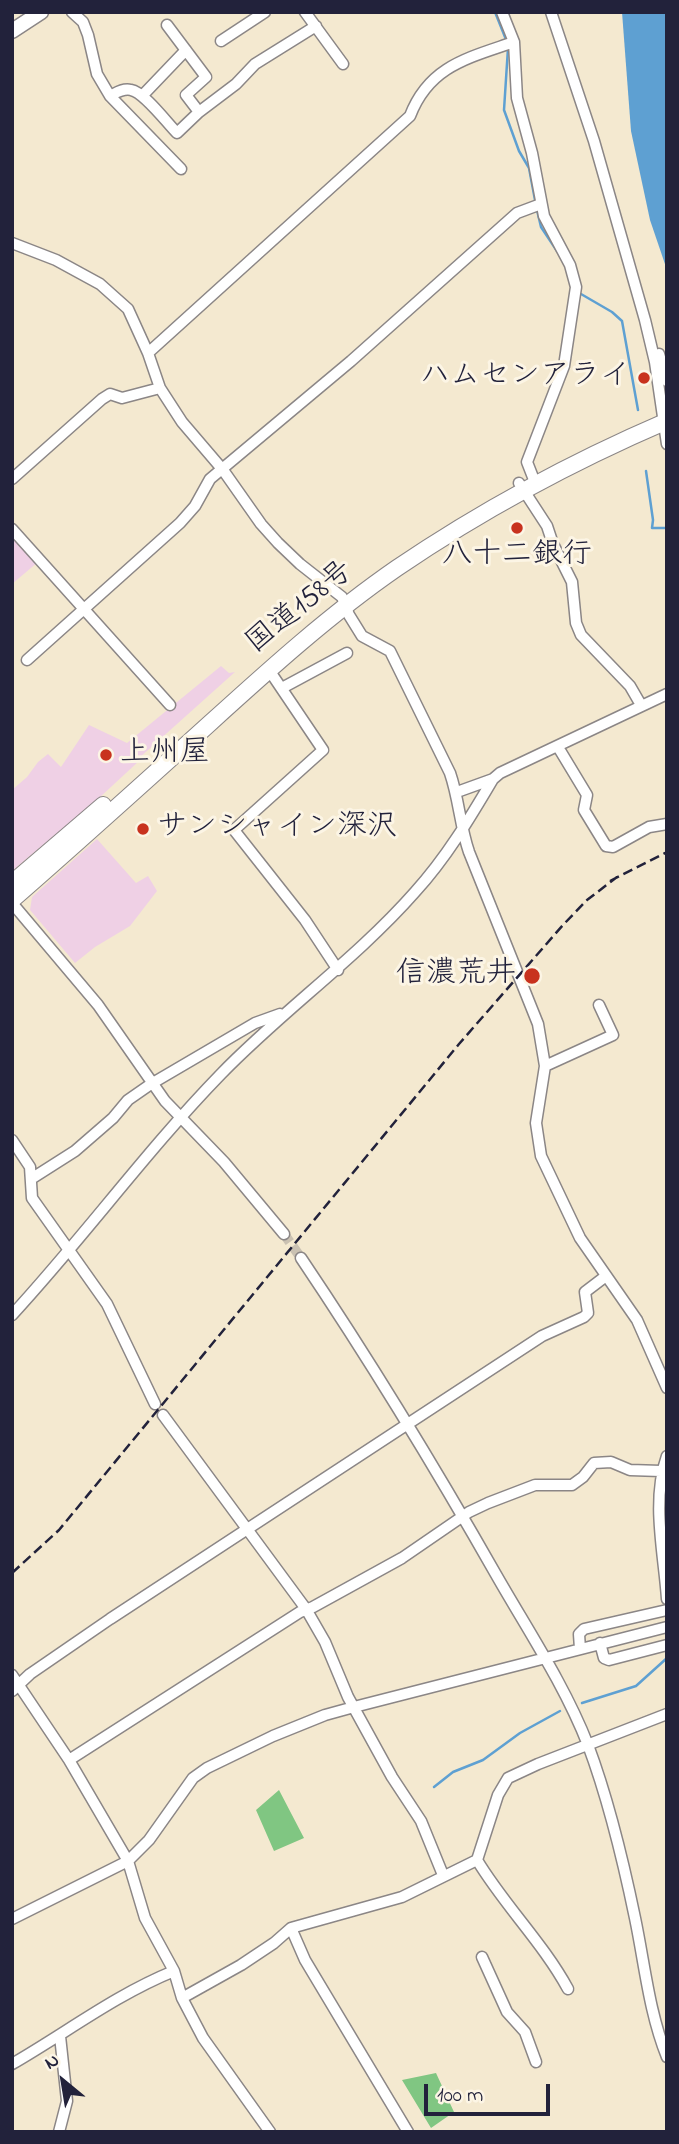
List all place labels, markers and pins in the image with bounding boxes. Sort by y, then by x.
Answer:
place label: ハムセンアライ [420,360,630,396]
marker: ハムセンアライ [636,370,652,386]
marker: 八十二銀行 [509,520,525,536]
place label: 八十二銀行 [442,539,592,575]
place label: 上州屋 [120,737,210,773]
marker: 上州屋 [98,747,114,763]
place label: サンシャイン深沢 [157,811,397,847]
marker: サンシャイン深沢 [135,821,151,837]
place label: 信濃荒井 [396,958,516,994]
marker: 信濃荒井 [522,966,542,986]

